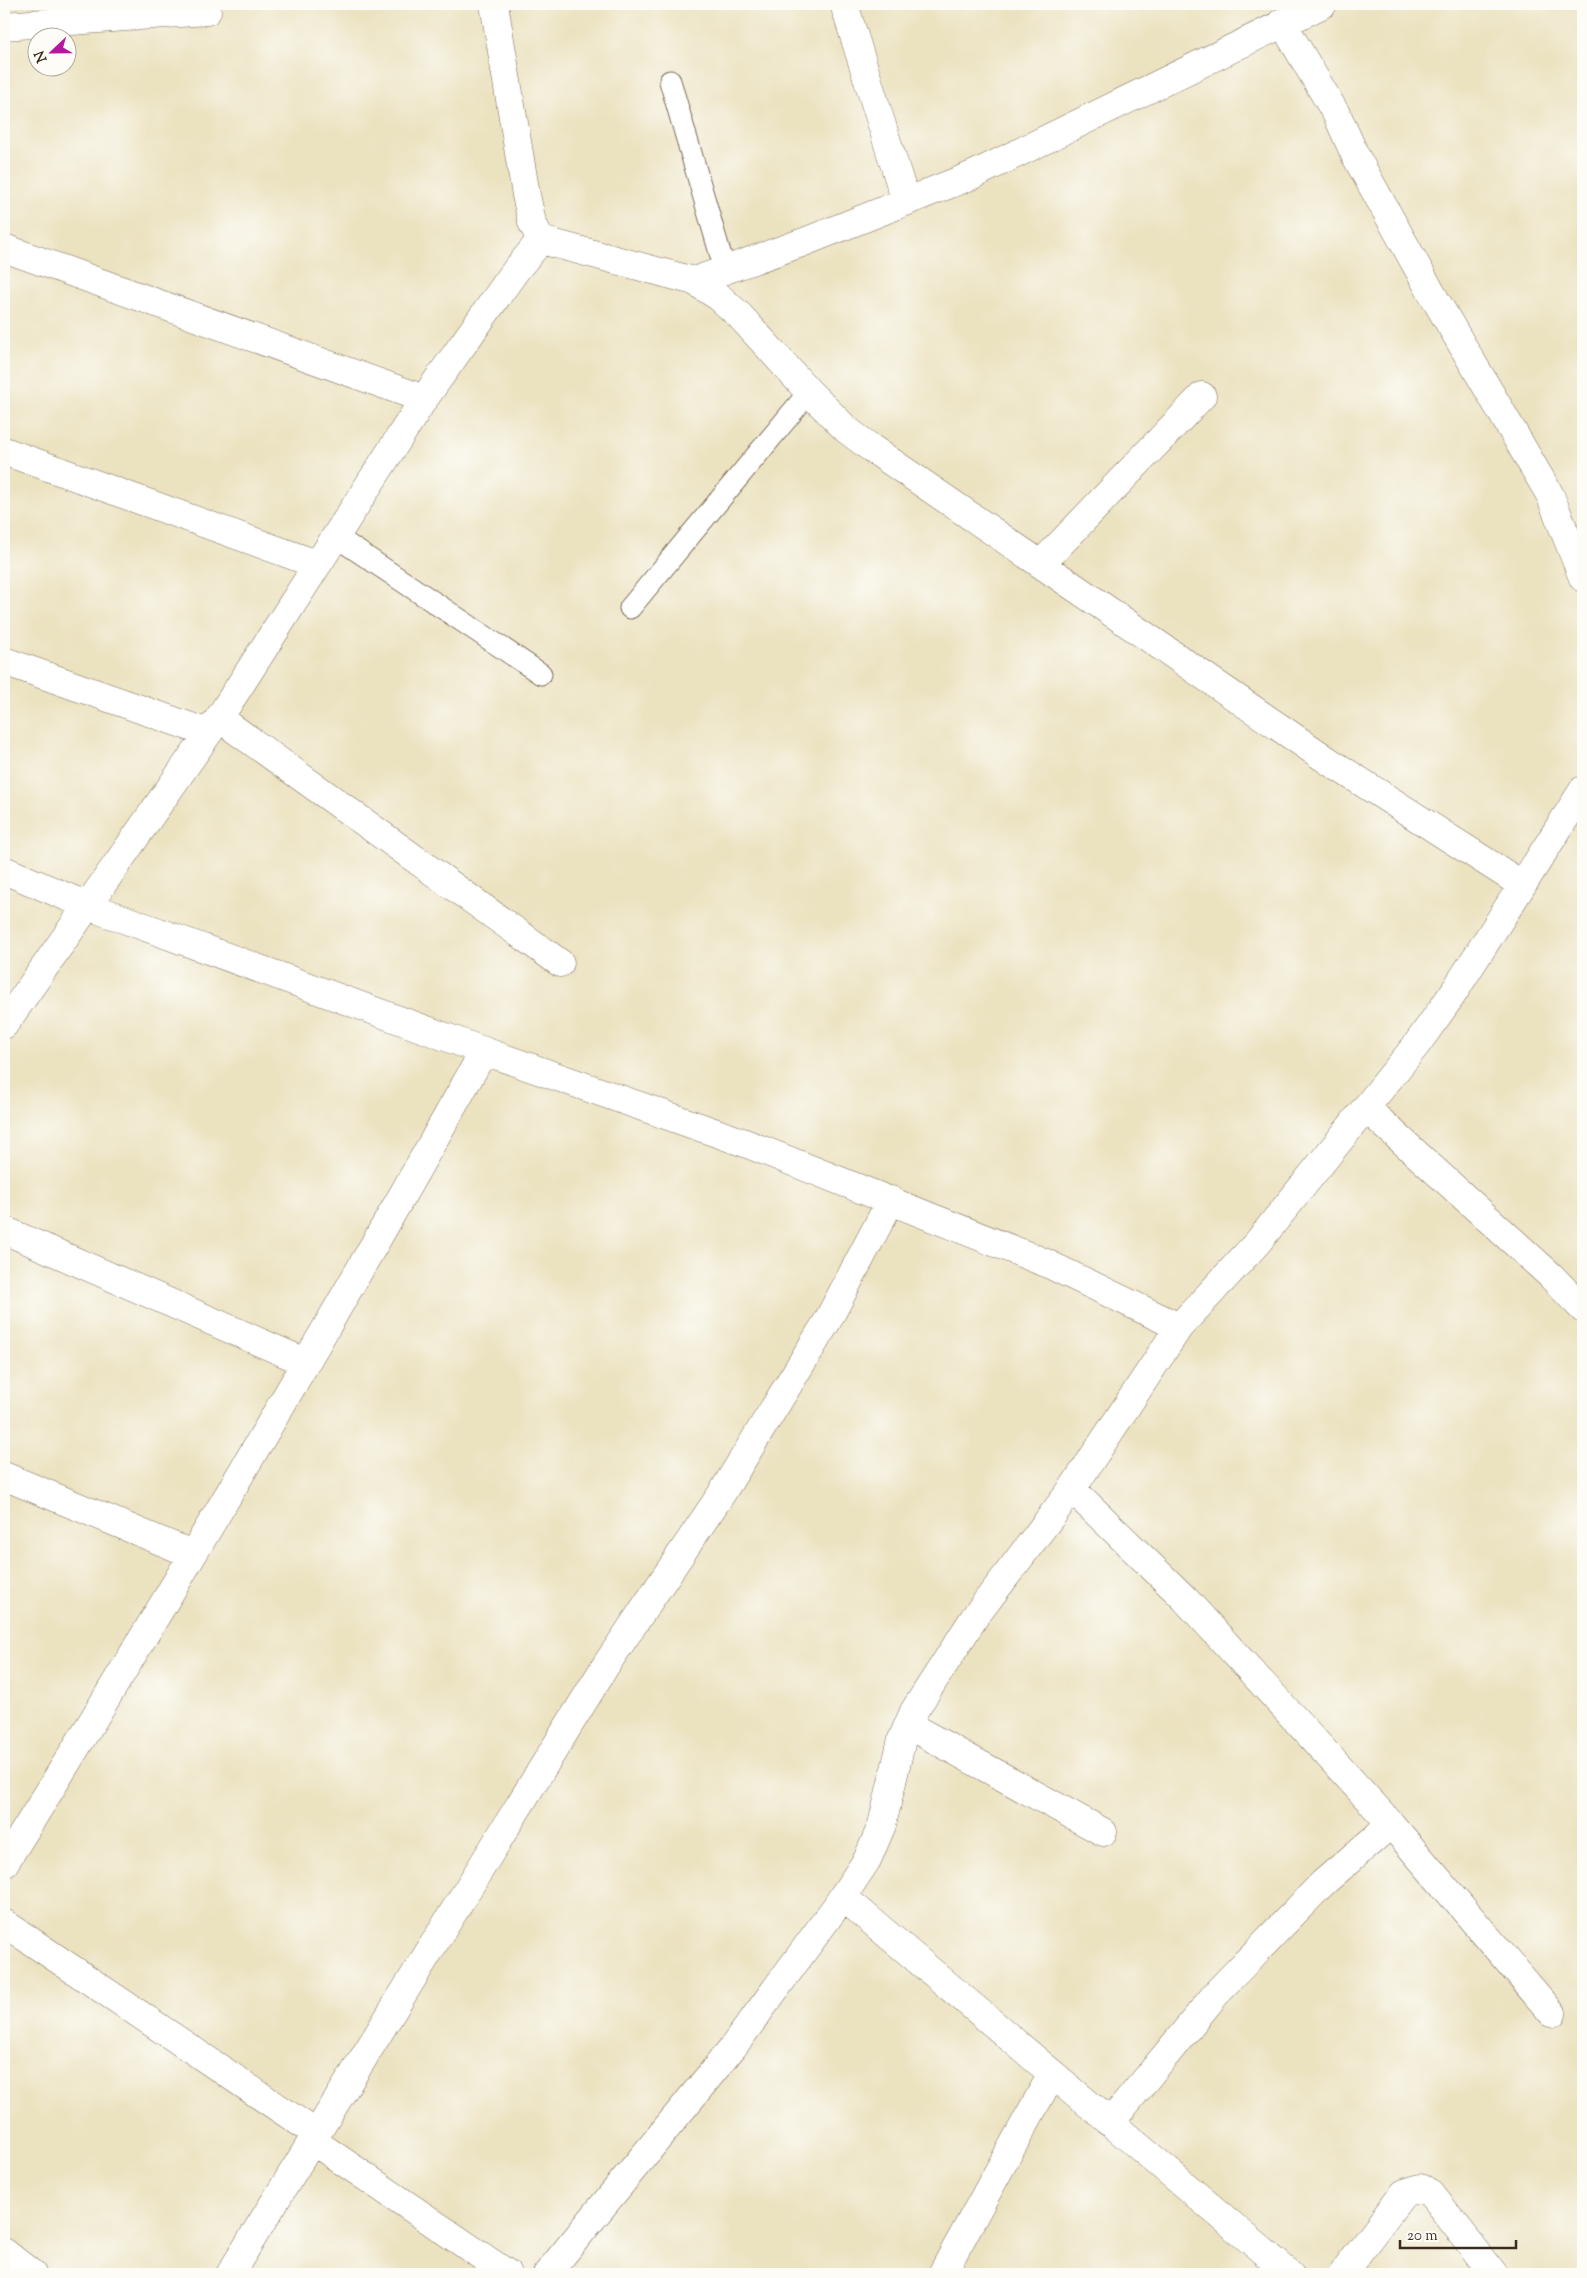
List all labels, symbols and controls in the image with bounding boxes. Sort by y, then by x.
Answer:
north arrow [28,28,78,78]
text: N [30,47,53,65]
scale bar [1400,2218,1516,2250]
text: 20 m [1407,2226,1438,2247]

